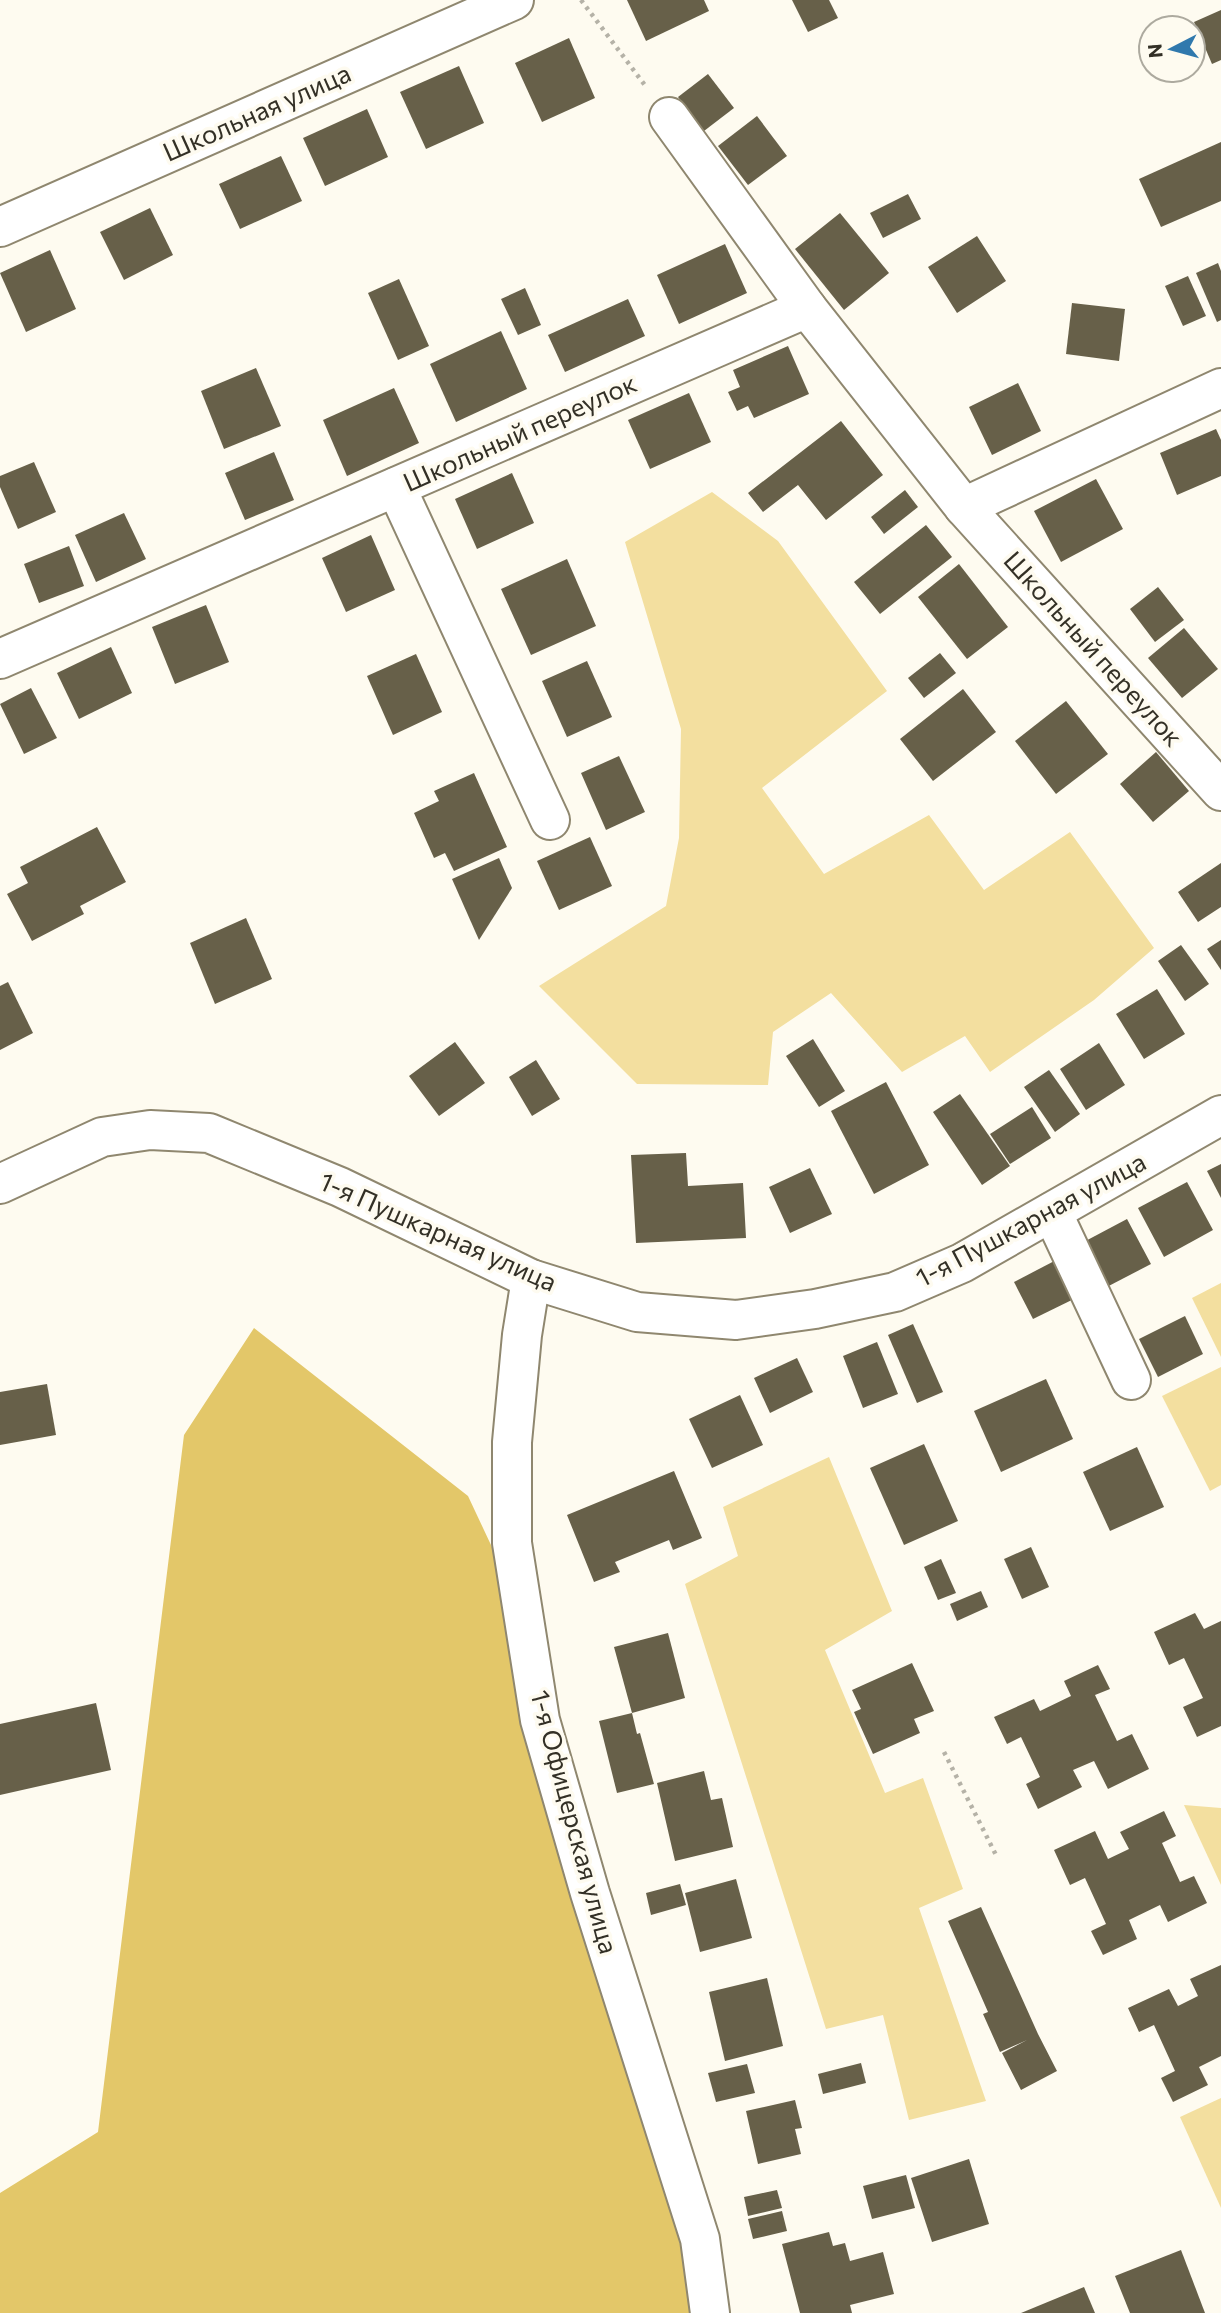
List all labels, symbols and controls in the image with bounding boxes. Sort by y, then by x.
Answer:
north arrow [1137,14,1207,84]
text: N [1142,43,1167,59]
street label: Школьная улица [158,56,355,167]
street label: Школьный переулок [398,366,641,497]
street label: Школьный переулок [998,544,1190,752]
street label: 1-я Пушкарная улица [910,1145,1151,1292]
street label: 1-я Пушкарная улица [315,1164,562,1297]
street label: 1-я Офицерская улица [525,1687,626,1957]

